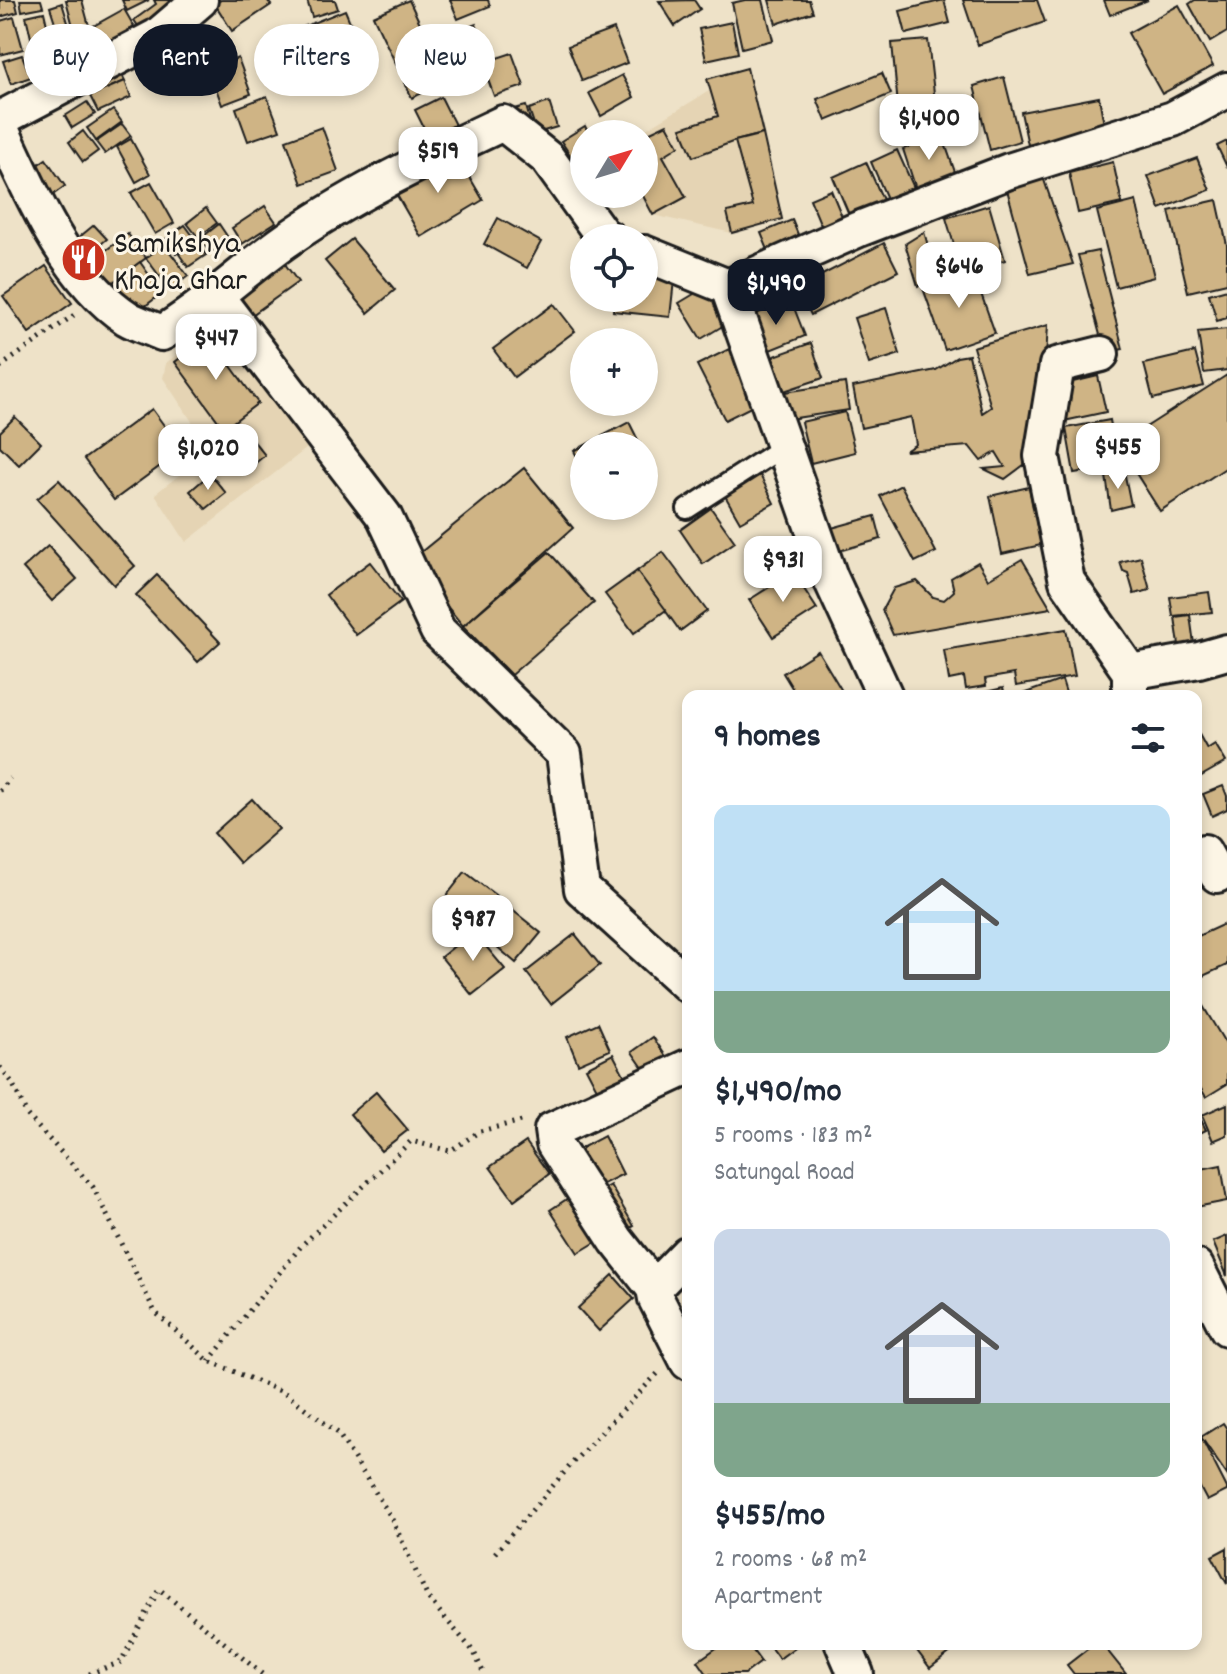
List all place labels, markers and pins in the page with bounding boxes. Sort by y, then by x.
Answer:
pin: $1,400 [864,94,994,162]
pin: $519 [391,127,485,195]
place label: Samikshya Khaja Ghar [114,223,247,306]
restaurant icon: Samikshya Khaja Ghar [59,235,107,283]
pin: $646 [912,242,1006,310]
pin: $1,490 [711,259,841,327]
pin: $447 [169,314,263,382]
pin: $455 [1071,423,1165,491]
pin: $1,020 [143,424,273,492]
pin: $931 [736,536,830,604]
pin: $987 [426,895,520,963]

